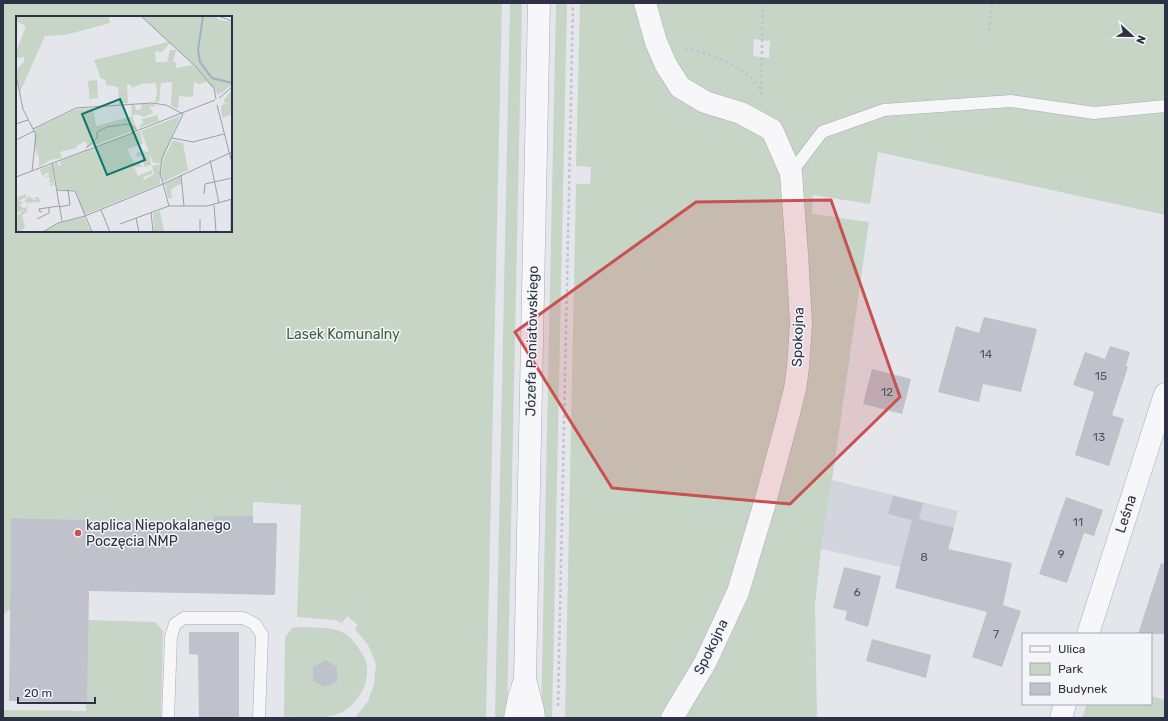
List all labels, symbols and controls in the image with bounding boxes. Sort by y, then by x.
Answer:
inset map [16,16,232,232]
north arrow [1112,16,1152,56]
text: N [1133,33,1148,46]
street label: Józefa Poniatowskiego [522,265,542,417]
street label: Spokojna [788,307,808,367]
park label: Lasek Komunalny [286,326,400,343]
house number: 14 [980,347,993,361]
house number: 15 [1095,369,1107,383]
house number: 12 [881,385,893,399]
house number: 13 [1093,430,1105,444]
street label: Leśna [1112,493,1140,535]
house number: 11 [1073,515,1083,529]
place label: kaplica Niepokalanego Poczęcia NMP [86,517,231,550]
marker: kaplica Niepokalanego Poczęcia NMP [73,528,83,538]
house number: 9 [1057,547,1065,561]
house number: 8 [920,550,928,564]
house number: 6 [853,585,861,599]
street label: Spokojna [690,616,732,678]
house number: 7 [993,627,999,641]
legend [1022,633,1152,705]
text: Ulica [1058,642,1085,656]
text: Park [1058,662,1084,676]
scale bar [18,679,95,705]
text: Budynek [1058,682,1108,696]
text: 20 m [24,686,52,700]

